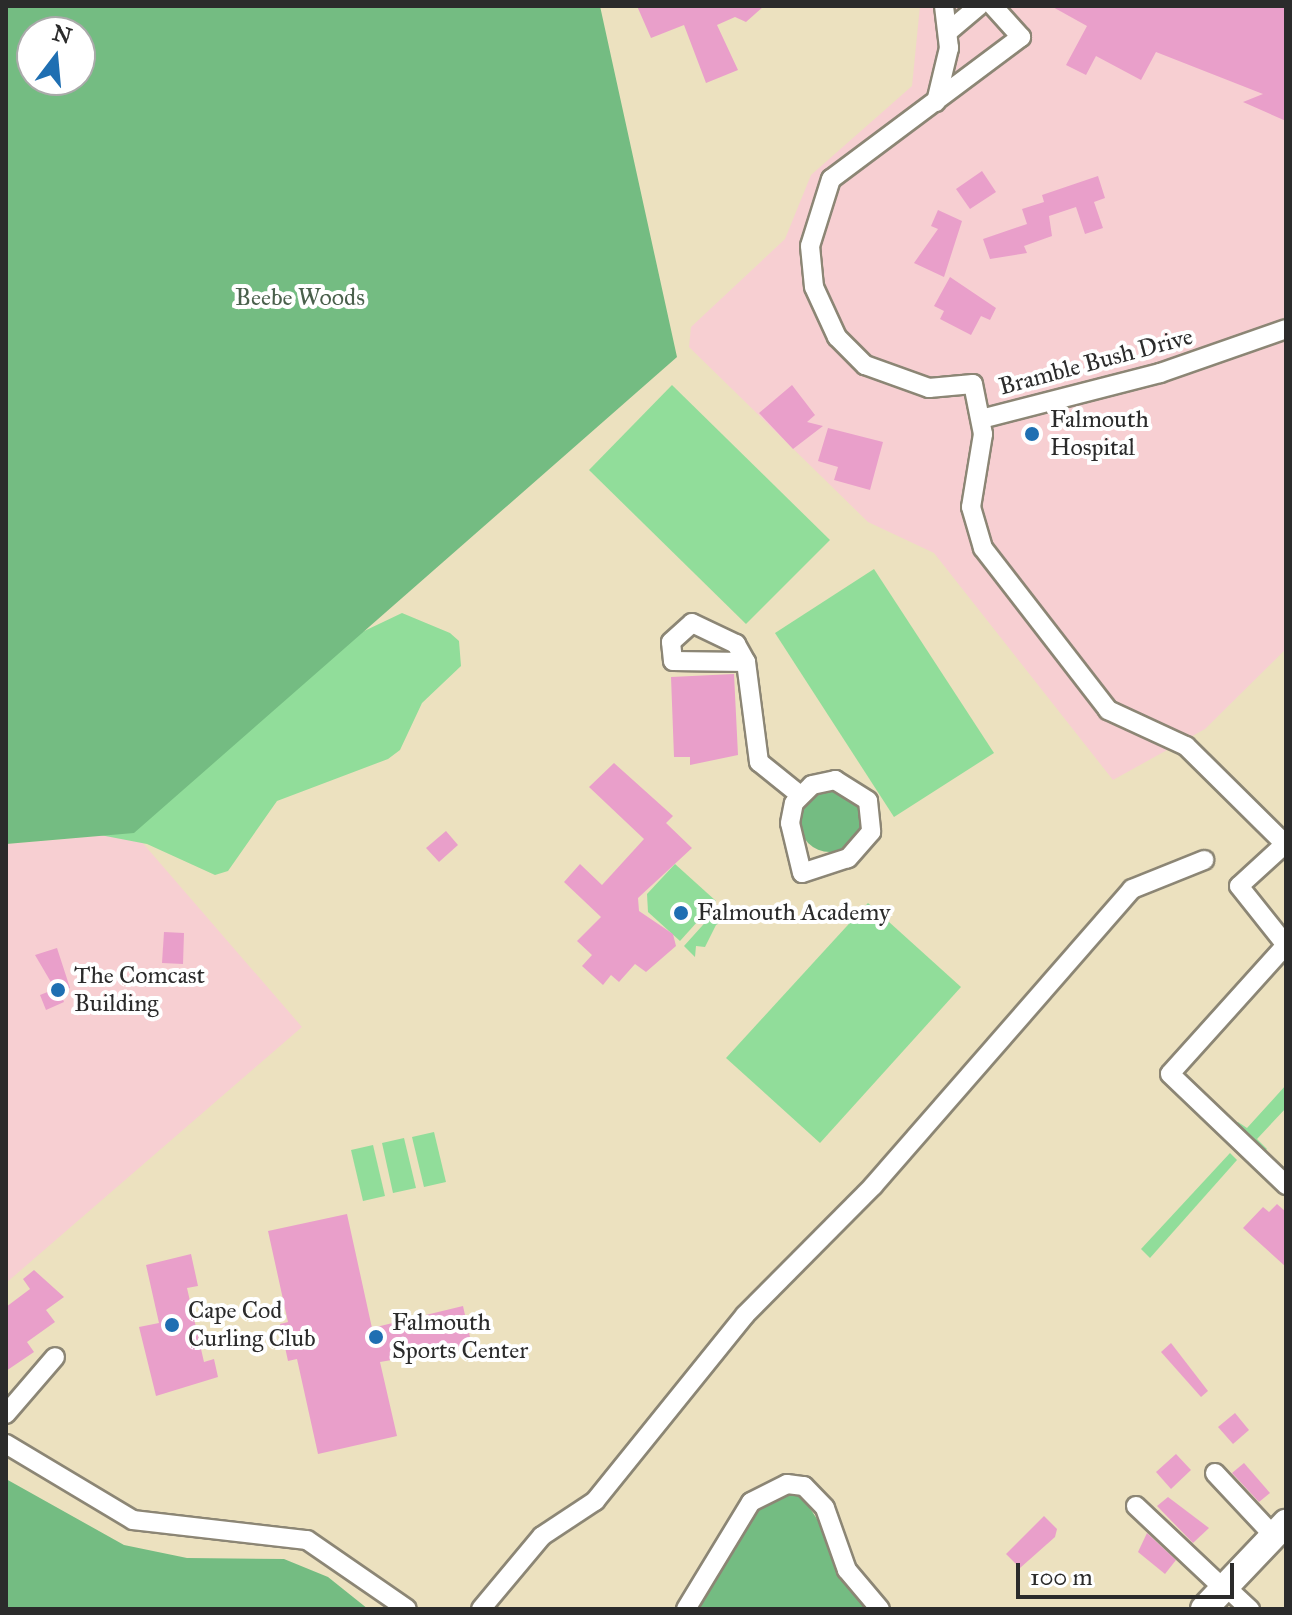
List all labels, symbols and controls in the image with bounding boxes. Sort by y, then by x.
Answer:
north arrow [16,16,96,96]
text: N [49,19,75,50]
park label: Beebe Woods [235,284,365,312]
street label: Bramble Bush Drive [996,322,1196,402]
place label: Falmouth Hospital [1050,406,1149,462]
marker: Falmouth Hospital [1021,423,1043,445]
place label: Falmouth Academy [697,899,890,927]
marker: Falmouth Academy [672,904,690,922]
place label: The Comcast Building [74,962,205,1018]
marker: The Comcast Building [49,981,67,999]
place label: Cape Cod Curling Club [188,1297,316,1353]
place label: Falmouth Sports Center [392,1309,528,1365]
marker: Cape Cod Curling Club [163,1316,181,1334]
marker: Falmouth Sports Center [367,1328,385,1346]
scale bar [1020,1547,1238,1597]
text: 100 m [1030,1562,1093,1592]

